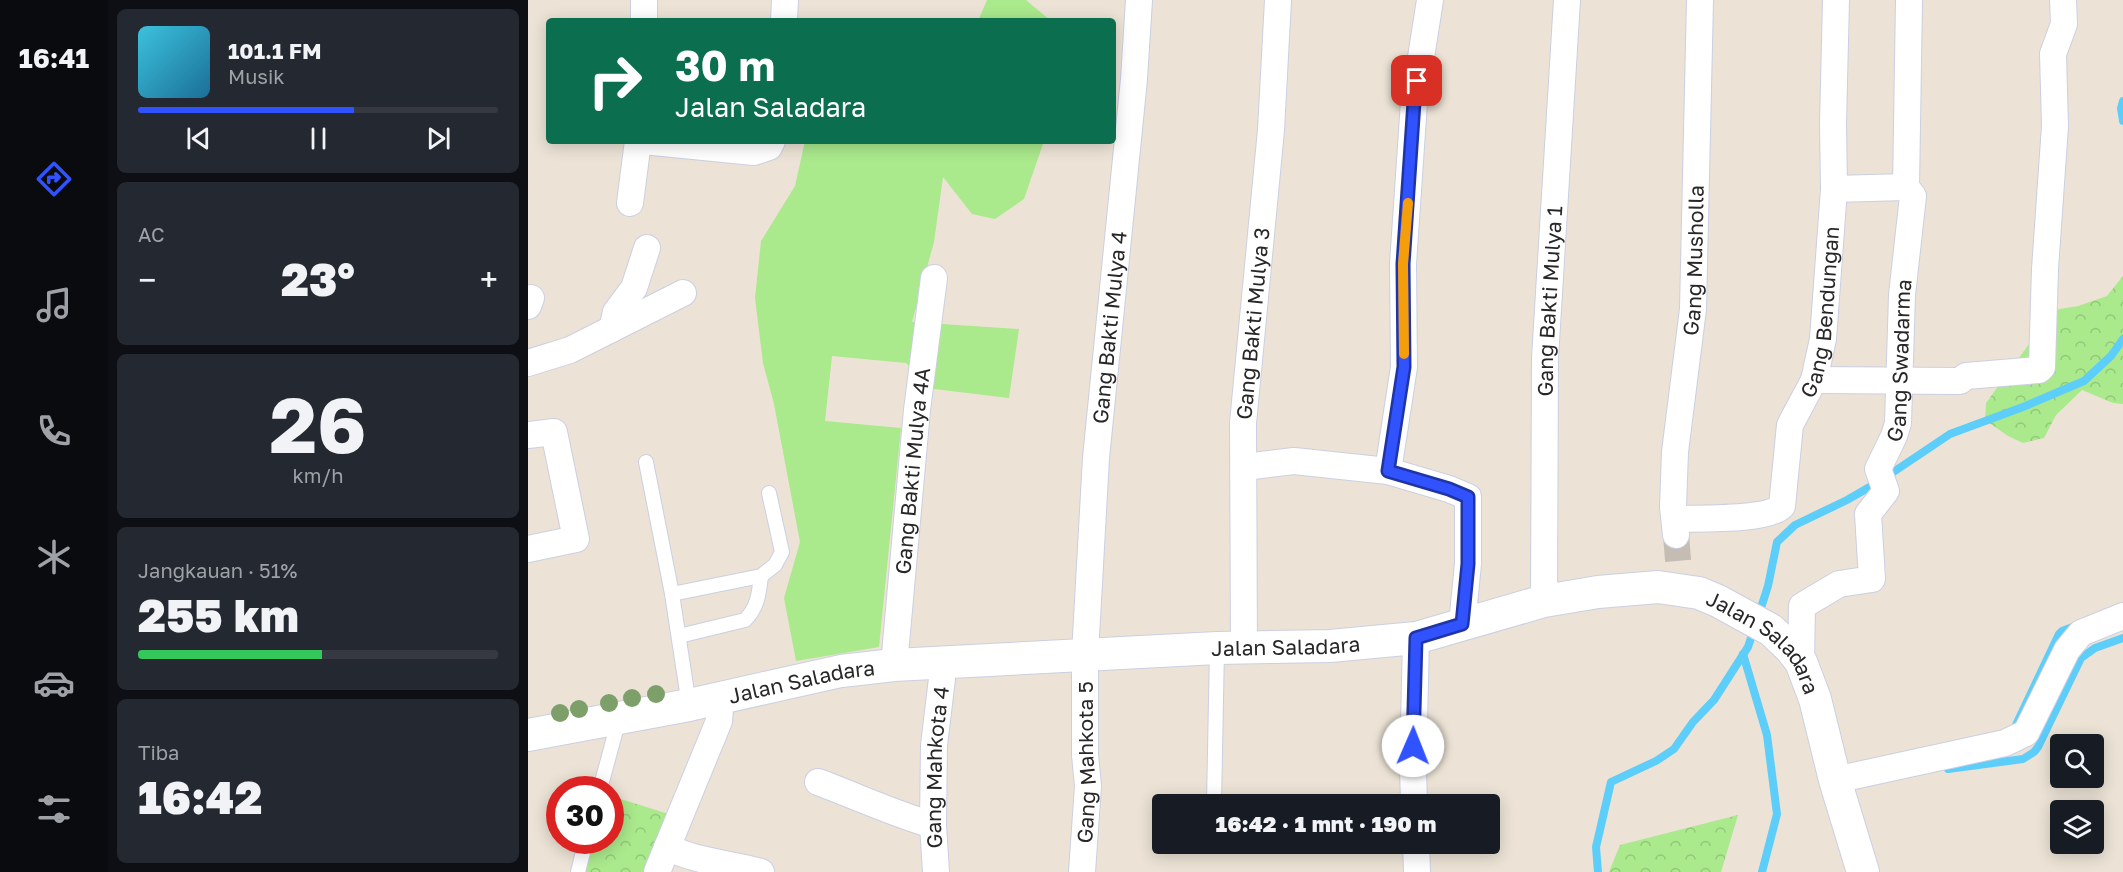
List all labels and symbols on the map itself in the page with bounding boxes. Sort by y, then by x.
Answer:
pin [1391,55,1442,106]
street label: Gang Musholla [1677,185,1709,337]
street label: Gang Bakti Mulya 1 [1532,205,1567,396]
street label: Gang Bendungan [1794,225,1844,402]
street label: Gang Bakti Mulya 3 [1230,226,1275,421]
street label: Gang Bakti Mulya 4 [1087,230,1132,425]
street label: Gang Swadarma [1880,278,1917,445]
street label: Gang Bakti Mulya 4A [889,366,935,575]
street label: Jalan Saladara [1702,585,1825,698]
street label: Jalan Saladara [1211,630,1361,661]
street label: Jalan Saladara [726,654,876,709]
street label: Gang Mahkota 5 [1071,681,1101,844]
street label: Gang Mahkota 4 [920,684,954,849]
position arrow [1381,714,1445,778]
speed limit sign: 30 [546,776,624,854]

